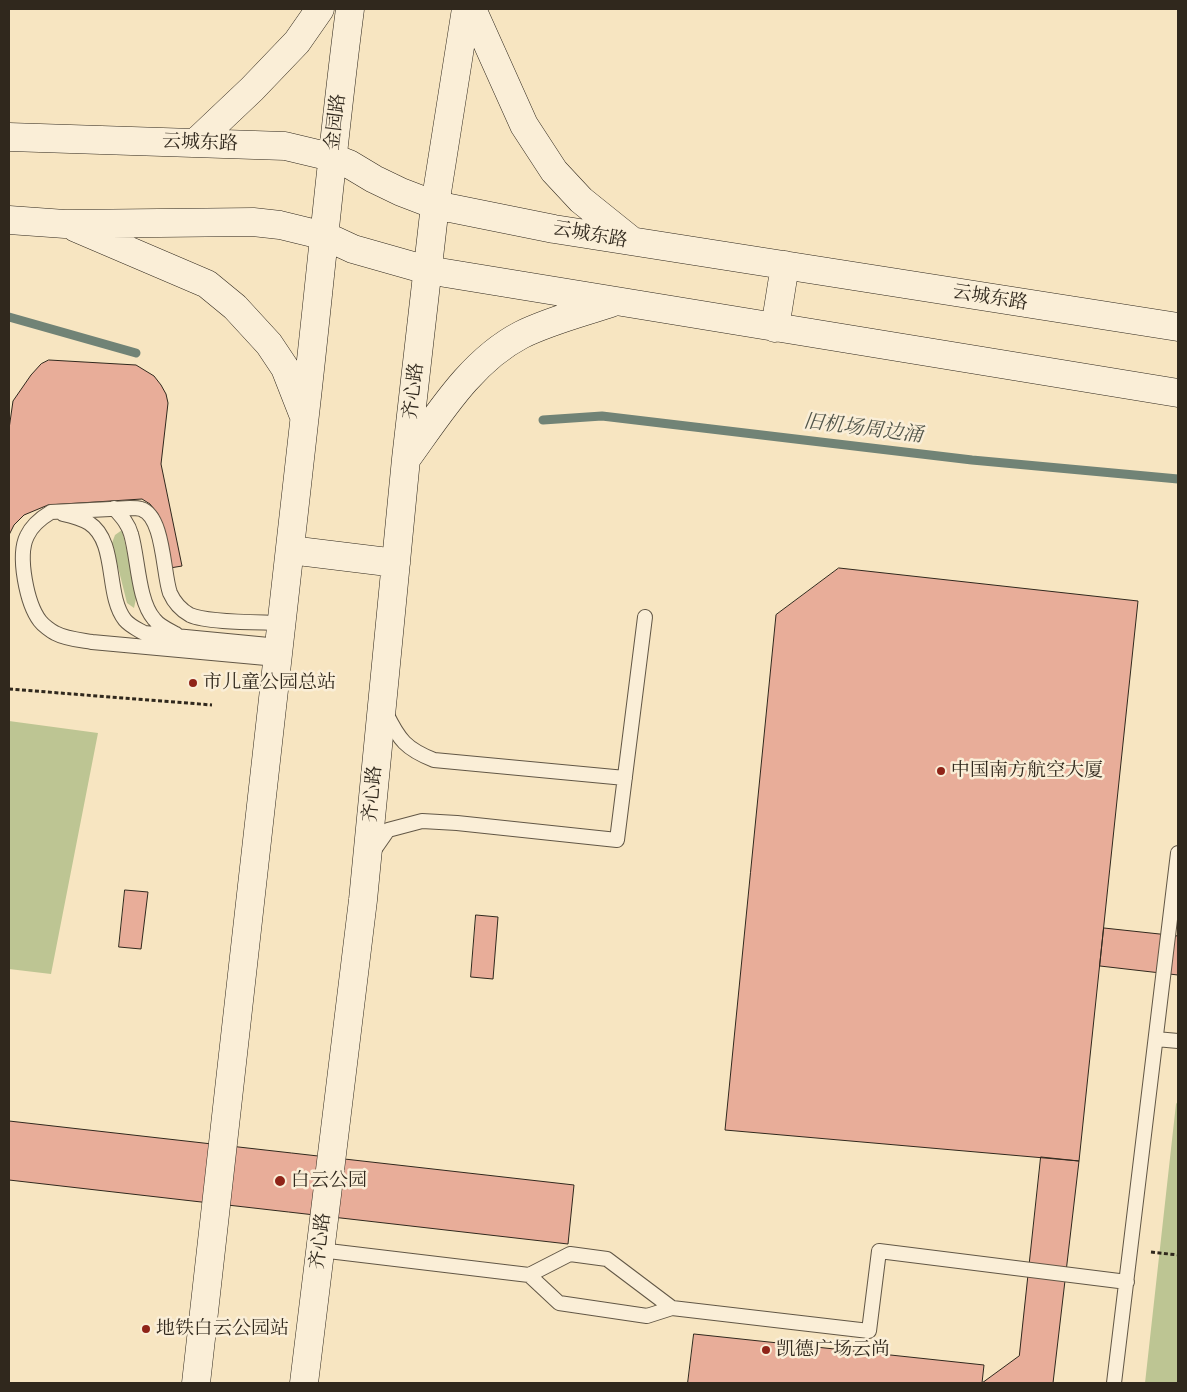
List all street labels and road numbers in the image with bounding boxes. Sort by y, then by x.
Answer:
street label: 金园路 [321,92,351,152]
street label: 云城东路 [162,130,238,156]
street label: 云城东路 [551,217,629,253]
street label: 云城东路 [951,281,1029,315]
street label: 齐心路 [399,361,429,421]
street label: 齐心路 [359,765,387,823]
street label: 齐心路 [306,1211,336,1271]

